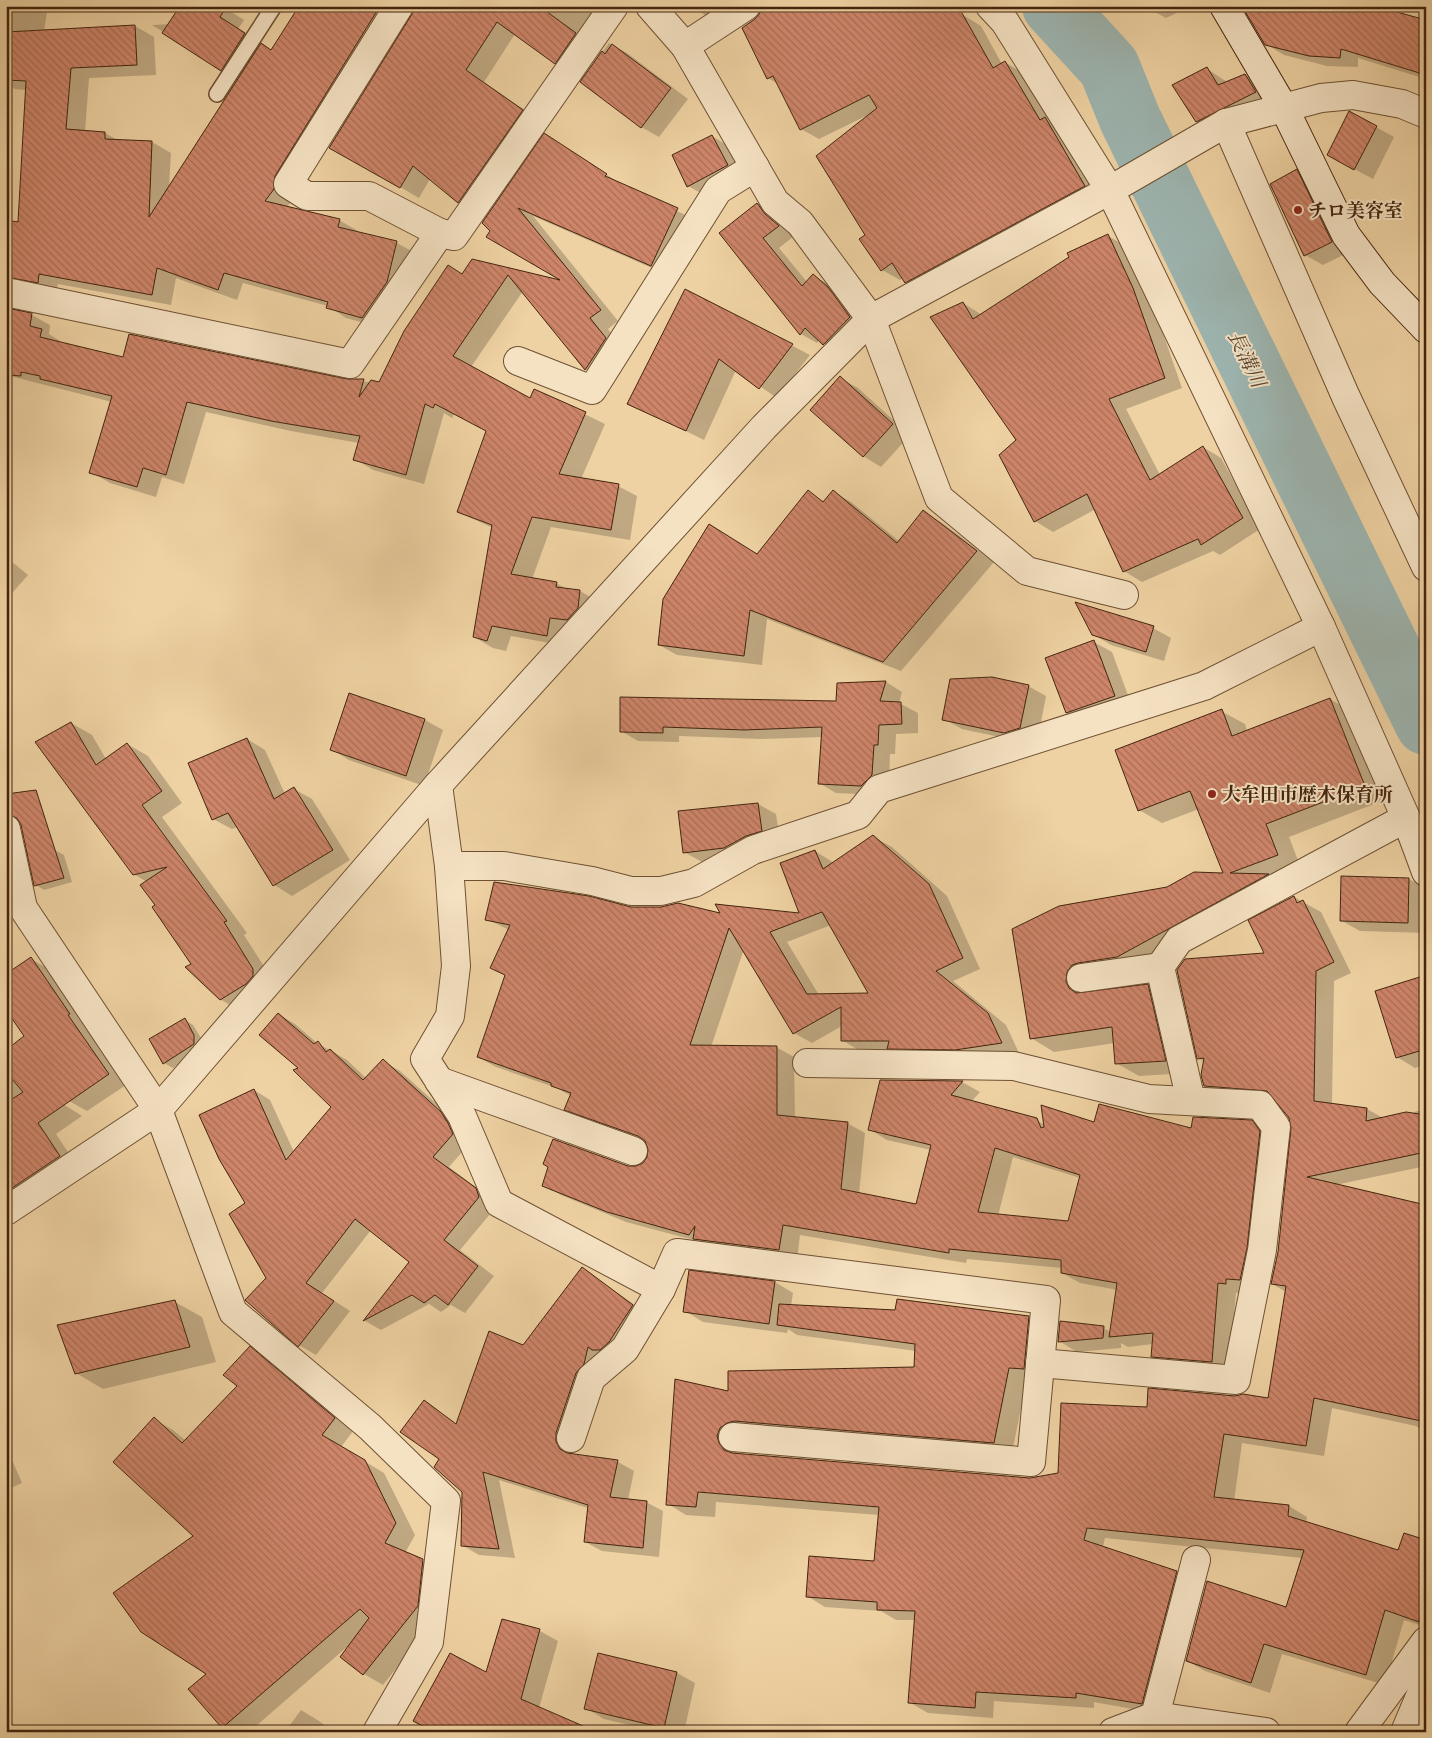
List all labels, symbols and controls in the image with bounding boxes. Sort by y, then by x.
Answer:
place label: チロ美容室 [1308,200,1403,222]
marker: チロ美容室 [1292,204,1304,216]
water label: 長溝川 [1223,328,1270,393]
place label: 大牟田市歴木保育所 [1222,784,1393,806]
marker: 大牟田市歴木保育所 [1206,788,1218,800]

